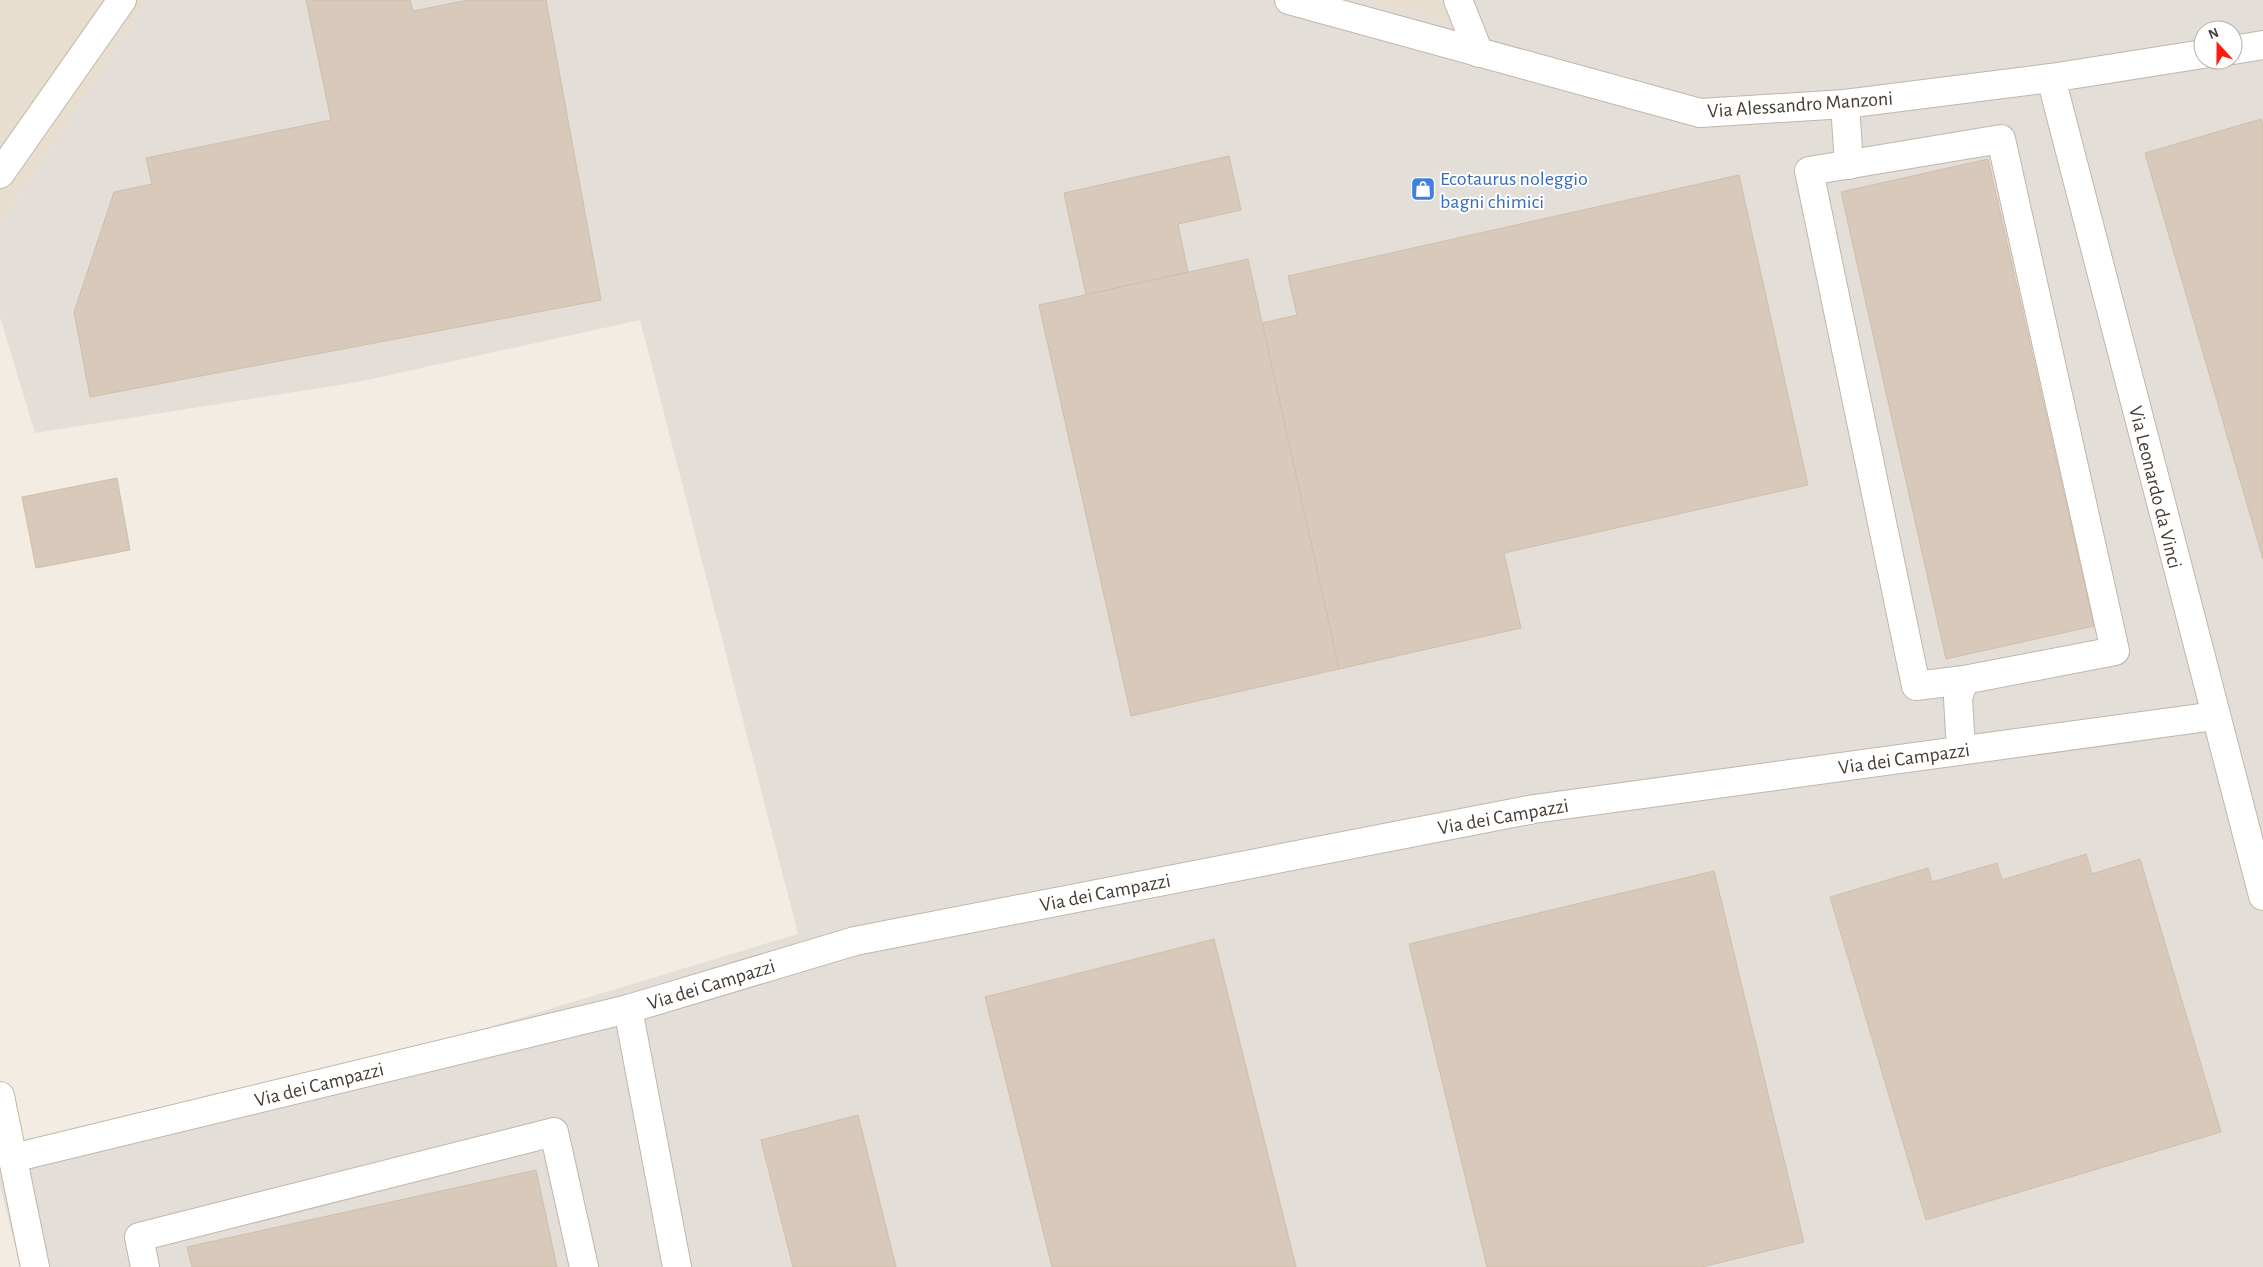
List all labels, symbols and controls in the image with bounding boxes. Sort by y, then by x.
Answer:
north arrow [2193,20,2243,70]
text: N [2207,26,2221,42]
street label: Via Alessandro Manzoni [1707,89,1894,121]
place label: Ecotaurus noleggio bagni chimici [1440,169,1588,212]
shop icon: Ecotaurus noleggio bagni chimici [1410,176,1436,202]
street label: Via Leonardo da Vinci [2125,404,2185,571]
street label: Via dei Campazzi [1837,740,1971,778]
street label: Via dei Campazzi [1436,796,1570,838]
street label: Via dei Campazzi [1038,871,1172,915]
street label: Via dei Campazzi [645,956,778,1014]
street label: Via dei Campazzi [253,1059,386,1111]

